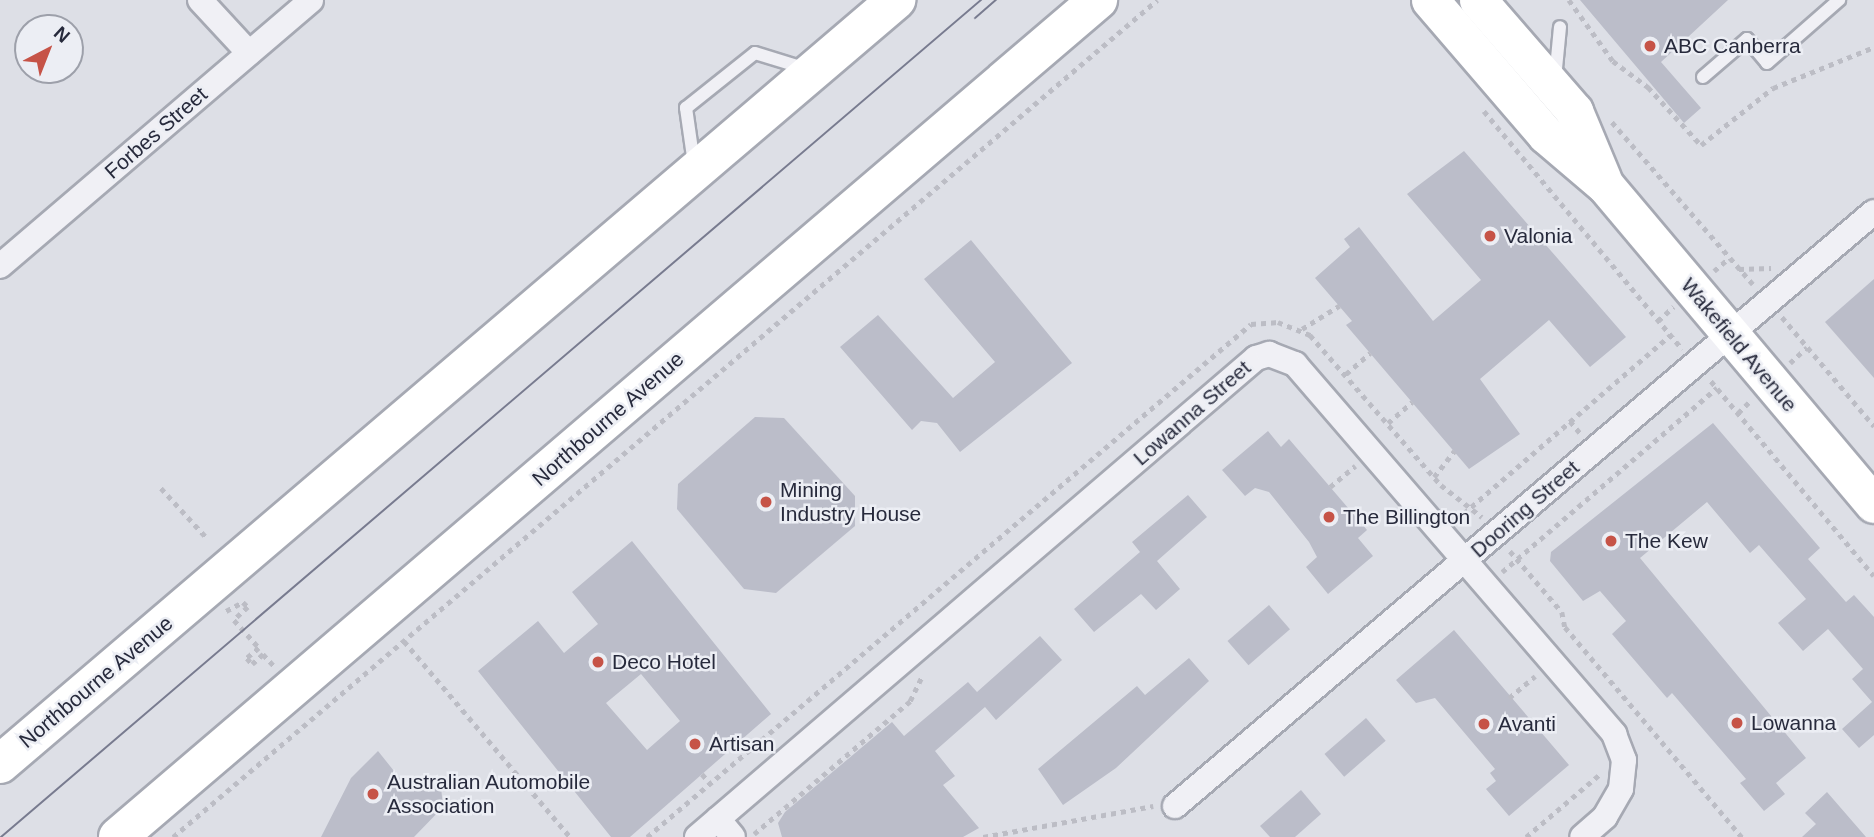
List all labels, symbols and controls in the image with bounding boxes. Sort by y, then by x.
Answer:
north arrow [14,14,84,84]
text: N [50,22,74,47]
place label: ABC Canberra [1664,33,1801,59]
marker: ABC Canberra [1642,38,1658,54]
street label: Forbes Street [100,82,212,184]
place label: Valonia [1504,223,1572,249]
marker: Valonia [1482,228,1498,244]
street label: Wakefield Avenue [1675,273,1803,417]
street label: Northbourne Avenue [527,346,689,492]
street label: Lowanna Street [1128,355,1256,471]
street label: Dooring Street [1466,455,1584,563]
place label: Mining Industry House [780,477,921,527]
marker: Mining Industry House [758,494,774,510]
place label: The Billington [1343,504,1470,530]
marker: The Billington [1321,509,1337,525]
place label: The Kew [1625,528,1708,554]
marker: The Kew [1603,533,1619,549]
street label: Northbourne Avenue [14,610,178,754]
place label: Deco Hotel [612,649,716,675]
marker: Deco Hotel [590,654,606,670]
place label: Lowanna [1751,710,1836,736]
place label: Avanti [1498,711,1556,737]
marker: Lowanna [1729,715,1745,731]
marker: Avanti [1476,716,1492,732]
place label: Artisan [709,731,774,757]
marker: Artisan [687,736,703,752]
place label: Australian Automobile Association [387,769,591,819]
marker: Australian Automobile Association [365,786,381,802]

